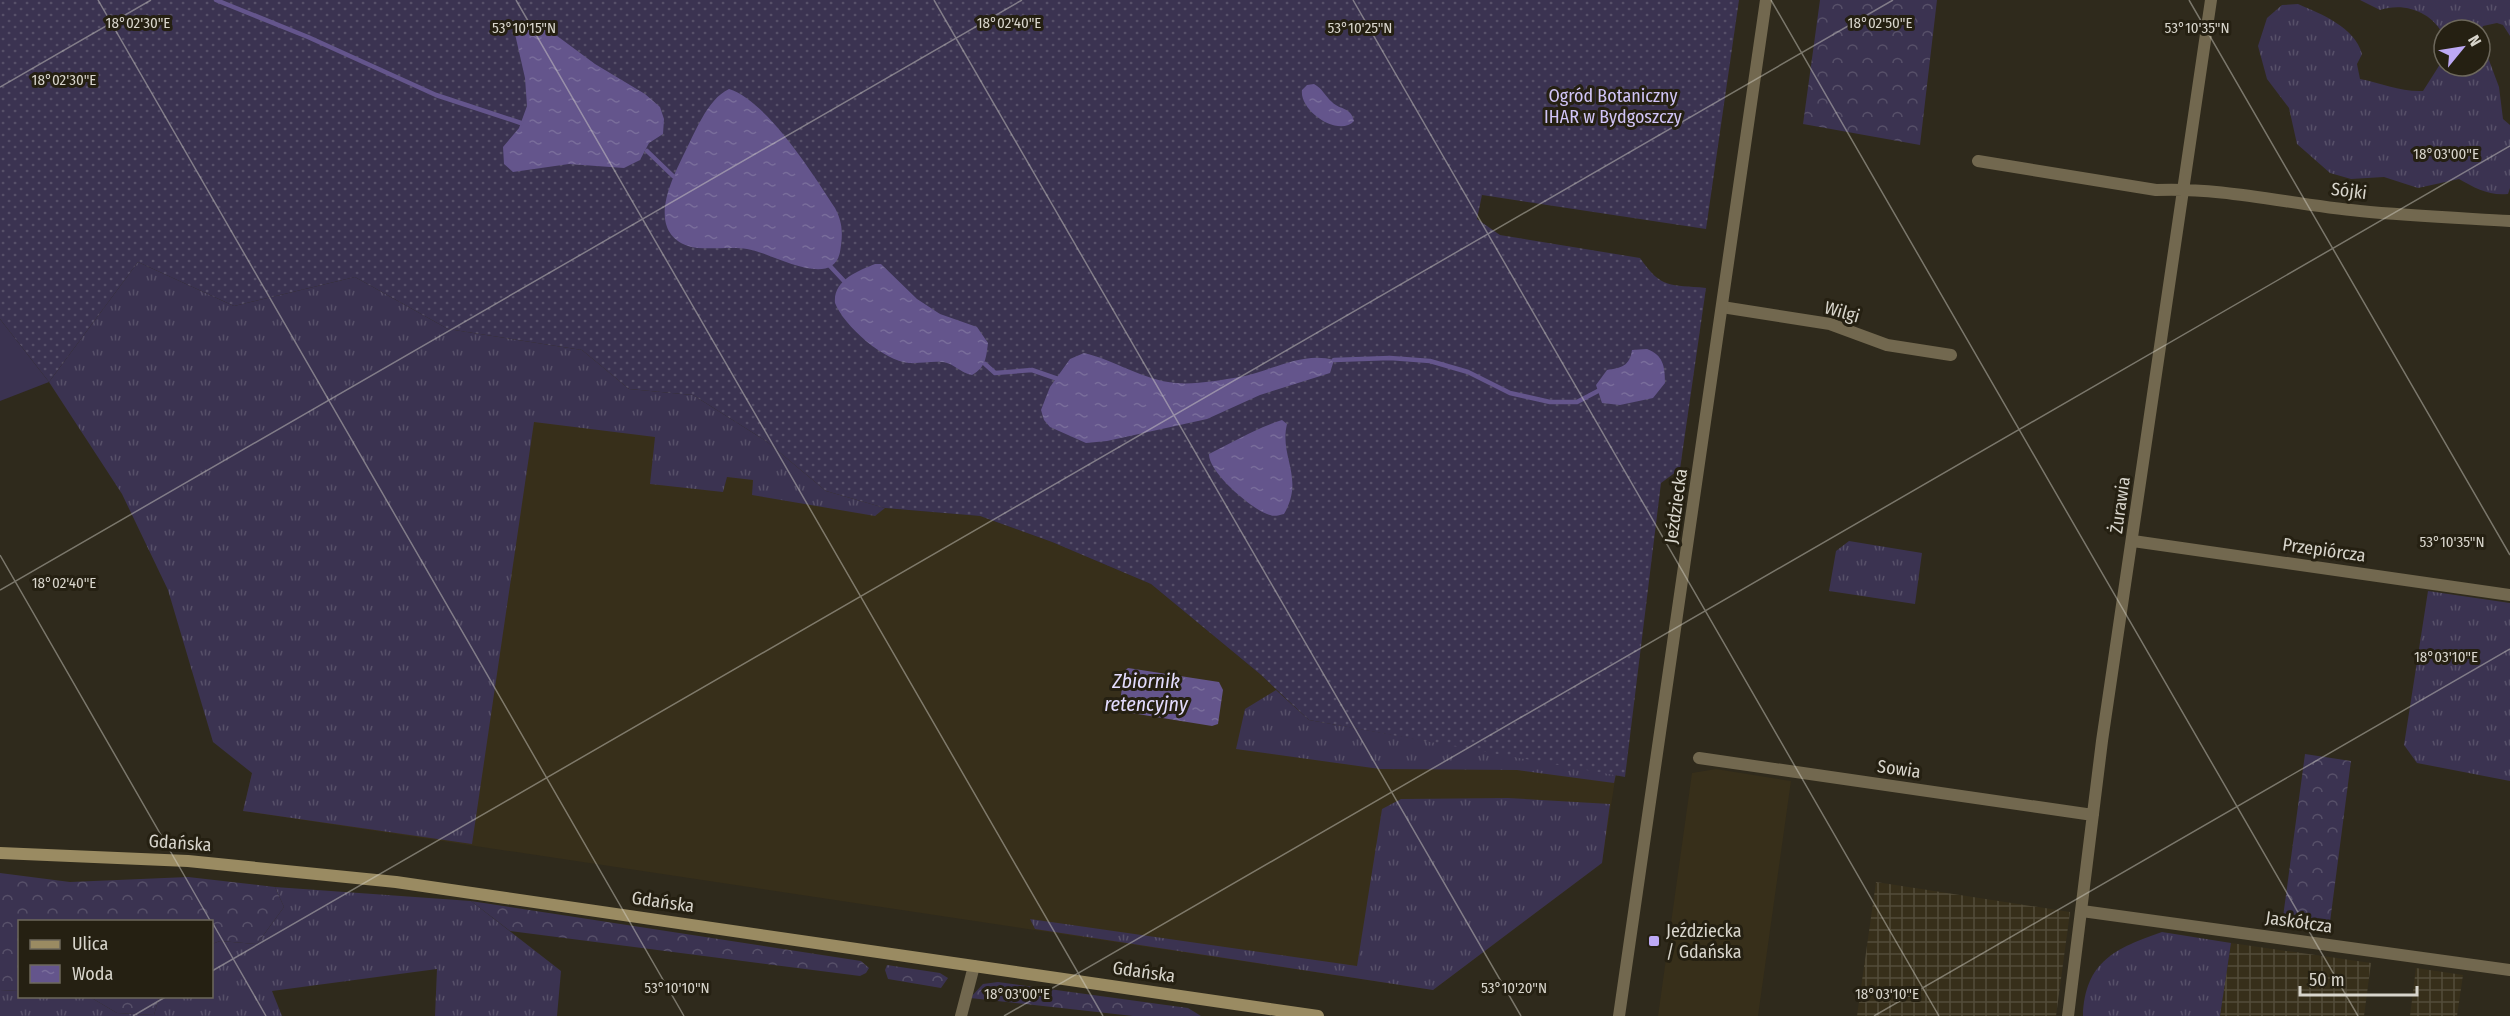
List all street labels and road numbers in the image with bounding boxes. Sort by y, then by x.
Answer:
street label: Sójki [2330,178,2368,204]
street label: Wilgi [1822,296,1862,328]
street label: Jeździecka [1660,467,1692,545]
street label: Żurawia [2105,475,2135,535]
street label: Przepiórcza [2281,533,2367,567]
street label: Sowia [1876,755,1922,783]
street label: Gdańska [148,830,212,856]
street label: Gdańska [630,887,696,917]
street label: Jaskółcza [2264,906,2334,938]
street label: Gdańska [1111,957,1177,987]

